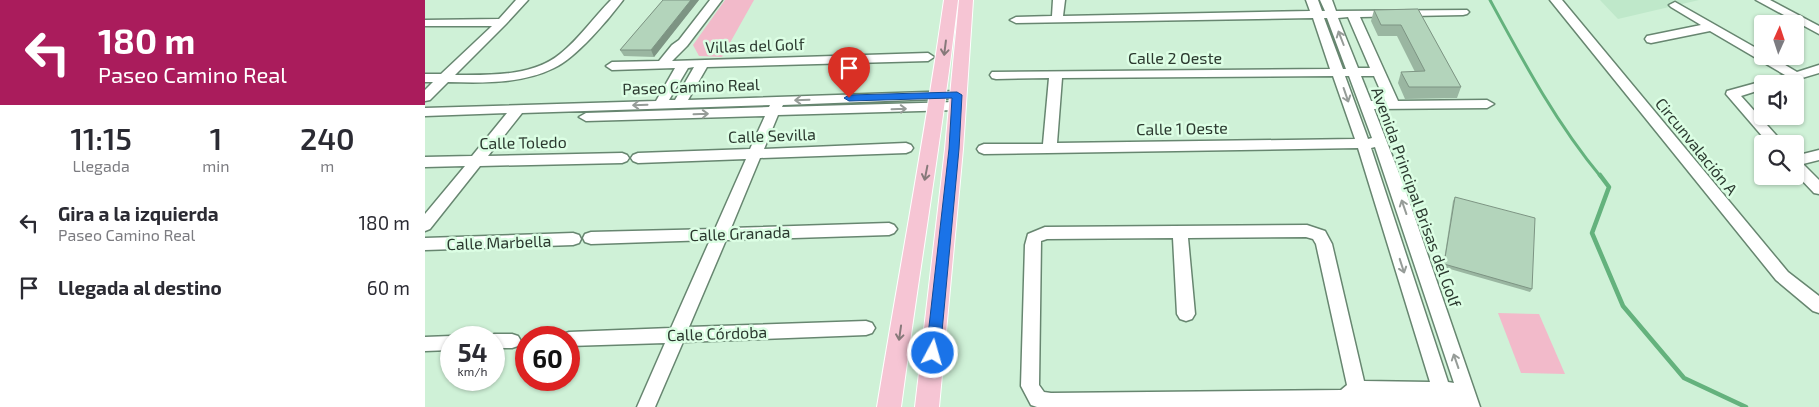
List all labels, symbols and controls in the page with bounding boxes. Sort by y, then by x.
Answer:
north arrow [1754,15,1804,65]
map controls [1754,15,1804,185]
text: 180 m [98,19,195,61]
icon: left [15,20,80,85]
one-way arrow [1336,31,1345,46]
street label: Villas del Golf [705,34,806,56]
one-way arrow [940,39,950,55]
pin [828,47,870,98]
street label: Calle 2 Oeste [1128,48,1222,67]
icon: arrive [835,54,863,82]
text: Paseo Camino Real [98,61,287,87]
street label: Paseo Camino Real [622,74,760,98]
button: sound [1754,75,1804,125]
street label: Avenida Principal Brisas del Golf [1368,84,1466,310]
one-way arrow [1342,87,1351,103]
street label: Circunvalación A [1652,94,1742,198]
one-way arrow [795,95,811,104]
one-way arrow [632,100,648,110]
one-way arrow [890,104,906,113]
one-way arrow [692,109,709,119]
street label: Calle 1 Oeste [1136,118,1228,138]
text: 11:15 [70,120,132,156]
text: 1 [210,120,222,156]
text: 240 [300,120,355,156]
street label: Calle Sevilla [728,124,816,146]
street label: Calle Toledo [479,132,567,152]
button: search [1754,135,1804,185]
text: Llegada [73,156,130,175]
text: min [202,156,230,175]
text: m [320,156,334,175]
one-way arrow [921,164,930,180]
one-way arrow [1399,200,1408,215]
text: Gira a la izquierda [58,202,219,225]
icon: left [15,209,43,237]
text: 180 m [359,211,410,234]
street label: Calle Granada [689,222,791,244]
text: Paseo Camino Real [58,225,195,244]
street label: Calle Marbella [446,231,552,253]
one-way arrow [1398,258,1408,274]
icon: arrive [15,274,43,302]
text: Llegada al destino [58,276,222,299]
text: 60 m [367,276,410,299]
street label: Calle Córdoba [667,322,767,344]
one-way arrow [894,325,904,341]
speed limit sign: 60 [515,326,580,391]
position arrow [906,326,958,378]
text: 54 [458,337,487,367]
one-way arrow [1451,353,1460,369]
text: km/h [458,364,487,378]

